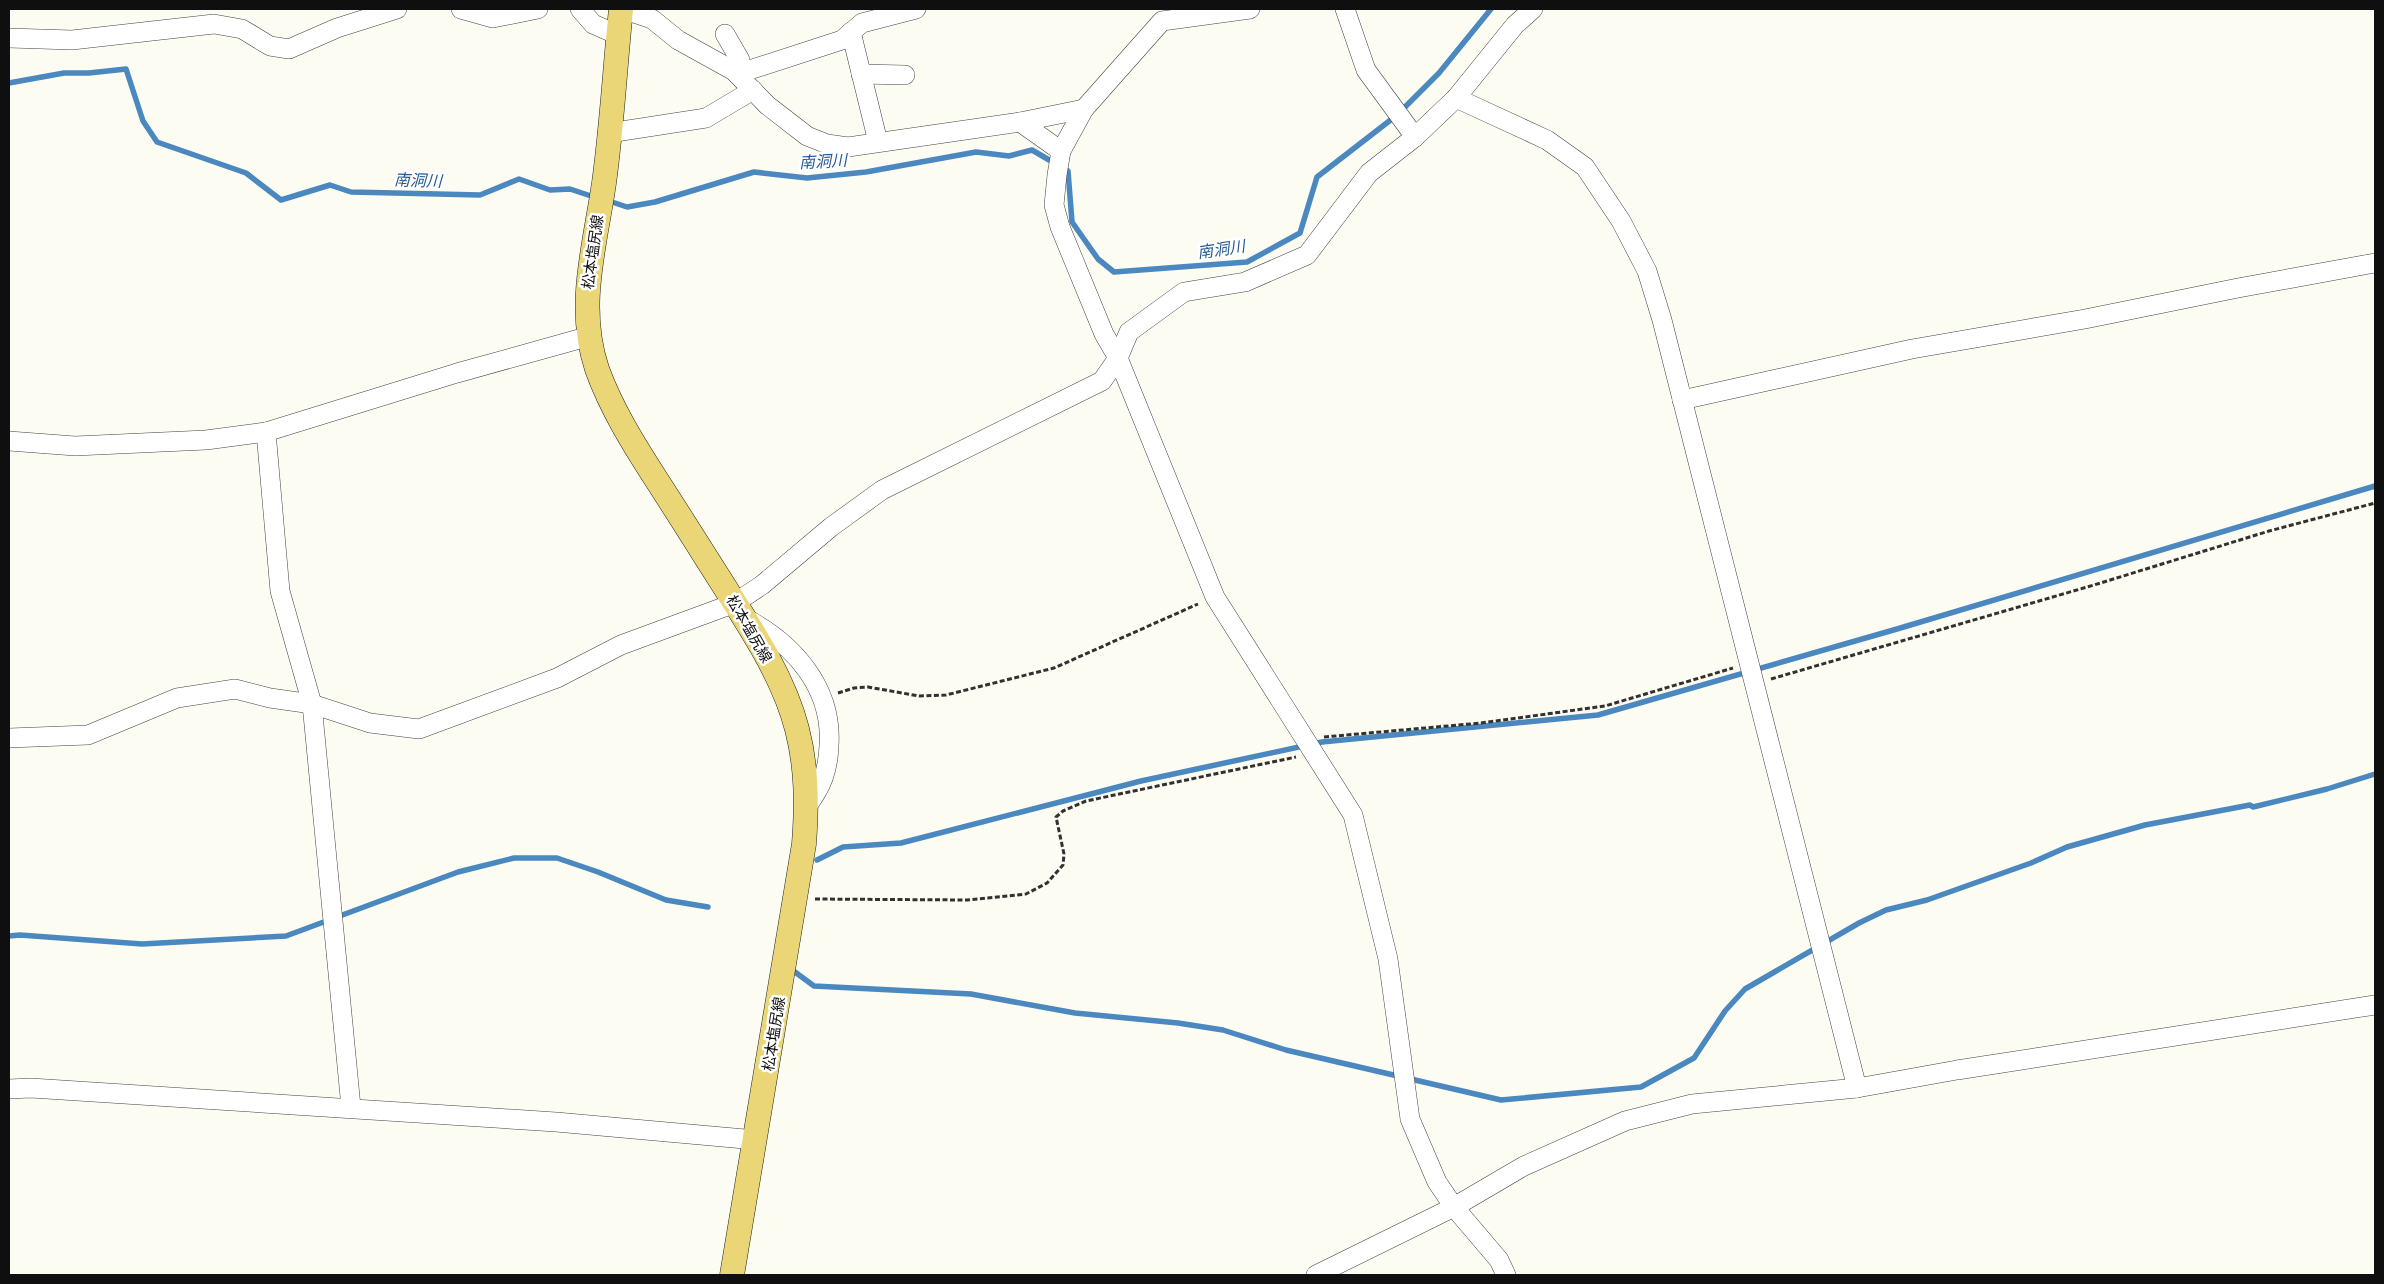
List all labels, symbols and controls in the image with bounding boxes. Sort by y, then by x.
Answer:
water label: 南洞川 [799,151,849,172]
water label: 南洞川 [394,170,444,191]
street label: 松本塩尻線 [579,214,607,290]
water label: 南洞川 [1196,236,1248,262]
street label: 松本塩尻線 [722,592,776,666]
street label: 松本塩尻線 [759,996,789,1072]

